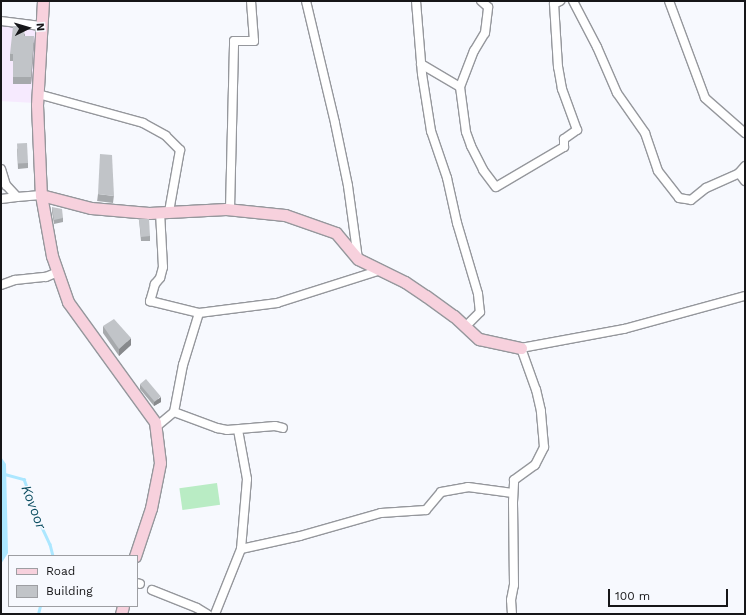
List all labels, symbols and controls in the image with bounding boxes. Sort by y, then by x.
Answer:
north arrow [8,8,48,48]
text: N [34,22,47,32]
water label: Kovoor [18,483,50,531]
legend [8,555,138,607]
text: Road [46,564,75,578]
scale bar [610,581,730,607]
text: Building [46,584,93,598]
text: 100 m [615,589,650,603]

